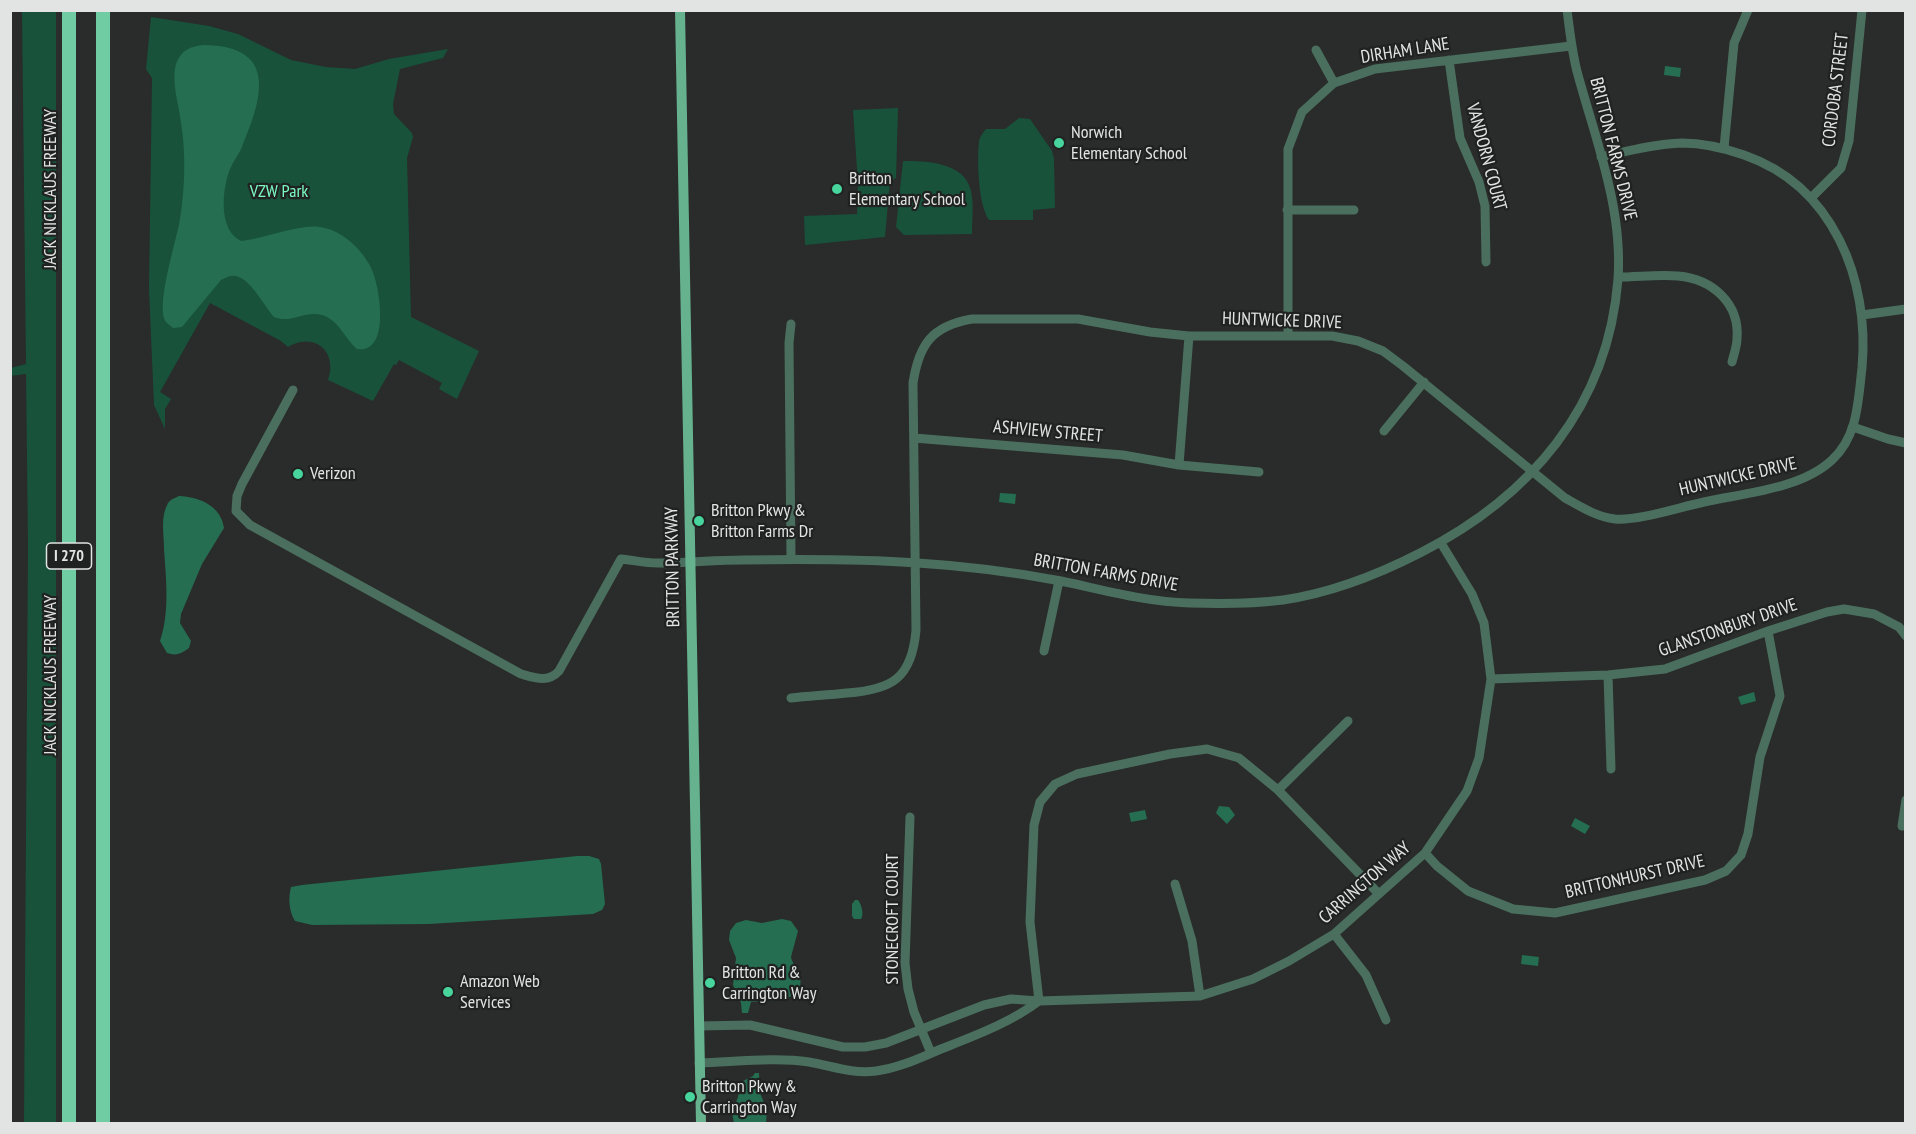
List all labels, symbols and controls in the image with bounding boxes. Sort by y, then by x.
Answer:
street label: CORDOBA STREET [1818,32,1854,148]
street label: DIRHAM LANE [1359,33,1451,69]
street label: BRITTON FARMS DRIVE [1585,75,1641,223]
street label: VANDORN COURT [1461,101,1511,213]
street label: JACK NICKLAUS FREEWAY [40,109,62,269]
place label: Norwich Elementary School [1071,122,1187,164]
marker: Norwich Elementary School [1052,136,1066,150]
place label: Britton Elementary School [849,168,965,210]
park label: VZW Park [250,181,308,203]
marker: Britton Elementary School [830,182,844,196]
street label: HUNTWICKE DRIVE [1222,308,1342,334]
street label: ASHVIEW STREET [992,416,1104,448]
street label: HUNTWICKE DRIVE [1677,453,1799,501]
place label: Verizon [310,463,356,485]
marker: Verizon [291,467,305,481]
place label: Britton Pkwy & Britton Farms Dr [711,500,813,542]
street label: BRITTON PARKWAY [661,506,685,628]
marker: Britton Pkwy & Britton Farms Dr [692,514,706,528]
road number: I 270 [46,543,92,569]
street label: BRITTON FARMS DRIVE [1032,550,1180,596]
street label: GLANSTONBURY DRIVE [1656,594,1800,662]
street label: JACK NICKLAUS FREEWAY [40,595,62,755]
street label: CARRINGTON WAY [1315,837,1415,929]
street label: BRITTONHURST DRIVE [1563,850,1707,904]
street label: STONECROFT COURT [882,854,904,984]
place label: Britton Rd & Carrington Way [722,962,816,1004]
place label: Amazon Web Services [460,971,540,1014]
marker: Britton Rd & Carrington Way [703,976,717,990]
marker: Amazon Web Services [441,985,455,999]
place label: Britton Pkwy & Carrington Way [702,1076,797,1118]
marker: Britton Pkwy & Carrington Way [683,1090,697,1104]

